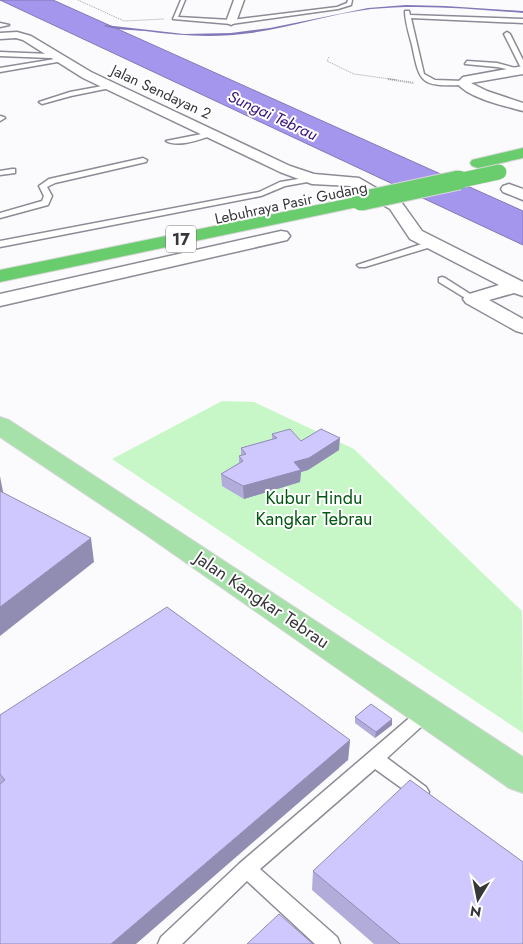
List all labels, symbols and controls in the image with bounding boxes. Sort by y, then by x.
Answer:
street label: Jalan Sendayan 2 [106,58,215,125]
water label: Sungai Tebrau [224,85,321,146]
street label: Lebuhraya Pasir Gudang [213,176,369,230]
road number: 17 [166,225,196,252]
park label: Kubur Hindu Kangkar Tebrau [255,485,373,532]
street label: Jalan Kangkar Tebrau [188,544,335,655]
north arrow [453,874,503,924]
text: N [469,901,483,923]

